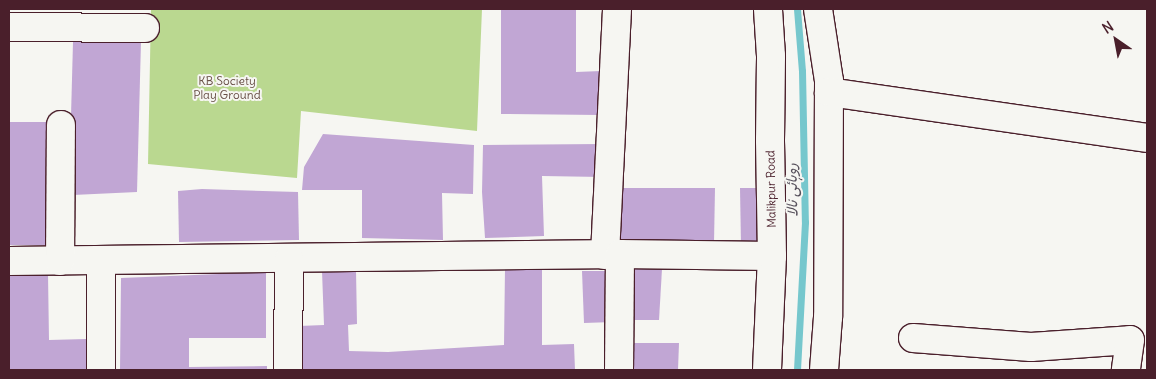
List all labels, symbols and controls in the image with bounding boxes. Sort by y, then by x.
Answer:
north arrow [1091,15,1141,65]
text: N [1099,17,1117,38]
park label: KB Society Play Ground [193,74,261,102]
street label: Malikpur Road [763,150,779,228]
water label: روہائی نالا [783,163,801,217]

